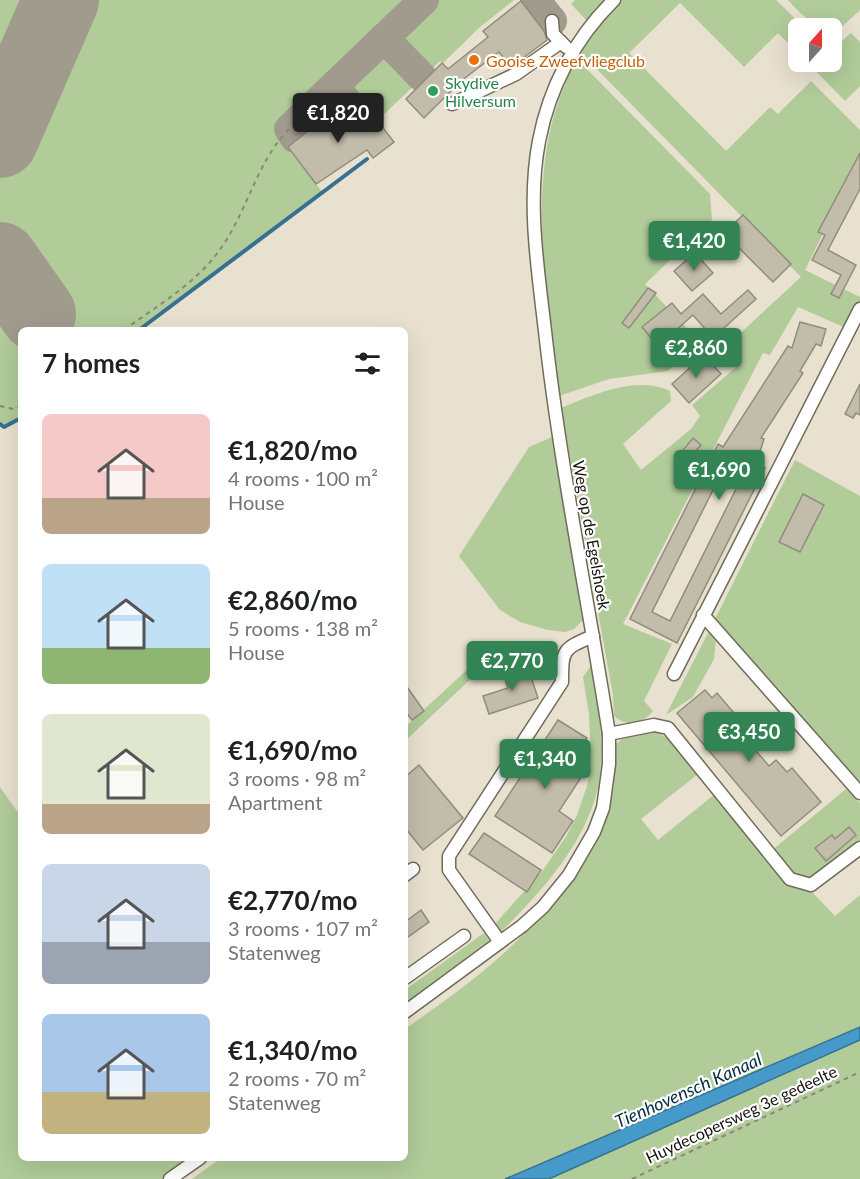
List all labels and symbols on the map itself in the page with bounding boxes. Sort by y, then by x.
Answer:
north arrow [788,18,842,72]
place label: Gooise Zweefvliegclub [486,51,645,70]
marker: Gooise Zweefvliegclub [467,53,481,67]
place label: Skydive Hilversum [445,73,516,110]
marker: Skydive Hilversum [426,84,440,98]
pin: €1,820 [289,93,387,144]
pin: €1,420 [645,221,743,272]
pin: €2,860 [647,328,745,379]
pin: €1,690 [670,450,768,501]
street label: Weg op de Egelshoek [570,459,615,612]
pin: €2,770 [463,641,561,692]
pin: €3,450 [700,712,798,763]
pin: €1,340 [496,739,594,790]
water label: Tienhovensch Kanaal [611,1048,765,1132]
street label: Huydecopersweg 3e gedeelte [642,1061,840,1167]

